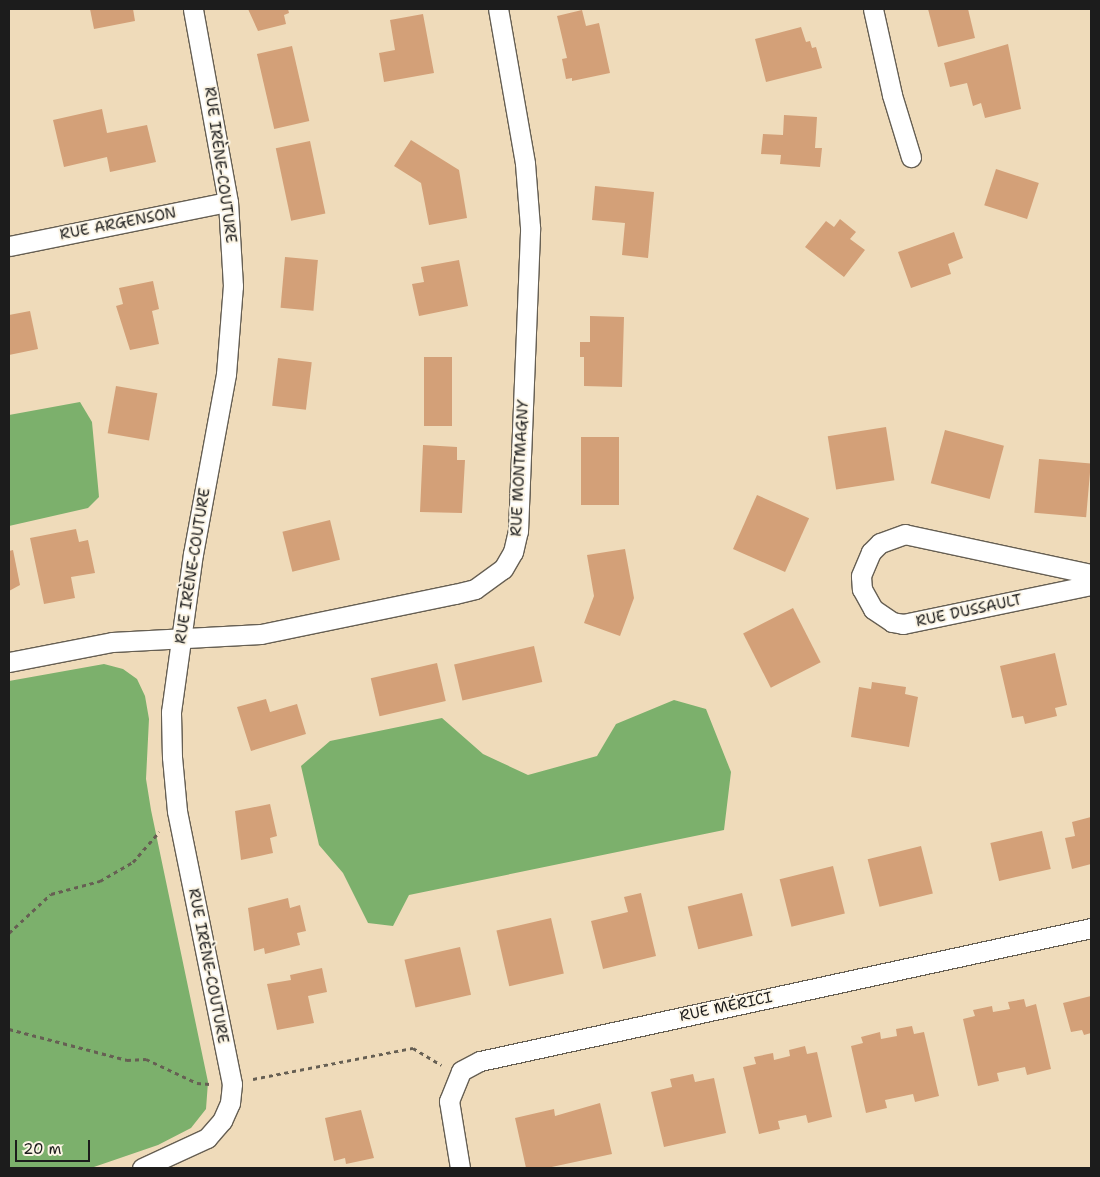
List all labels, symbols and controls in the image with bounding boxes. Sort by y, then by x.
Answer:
street label: RUE IRÈNE-COUTURE [200,86,240,244]
street label: RUE ARGENSON [58,204,178,244]
street label: RUE MONTMAGNY [507,399,533,537]
street label: RUE IRÈNE-COUTURE [172,487,214,645]
street label: RUE DUSSAULT [914,591,1024,631]
street label: RUE IRÈNE-COUTURE [184,887,232,1045]
street label: RUE MÉRICI [678,988,774,1026]
scale bar [18,1130,92,1162]
text: 20 m [23,1139,62,1159]

